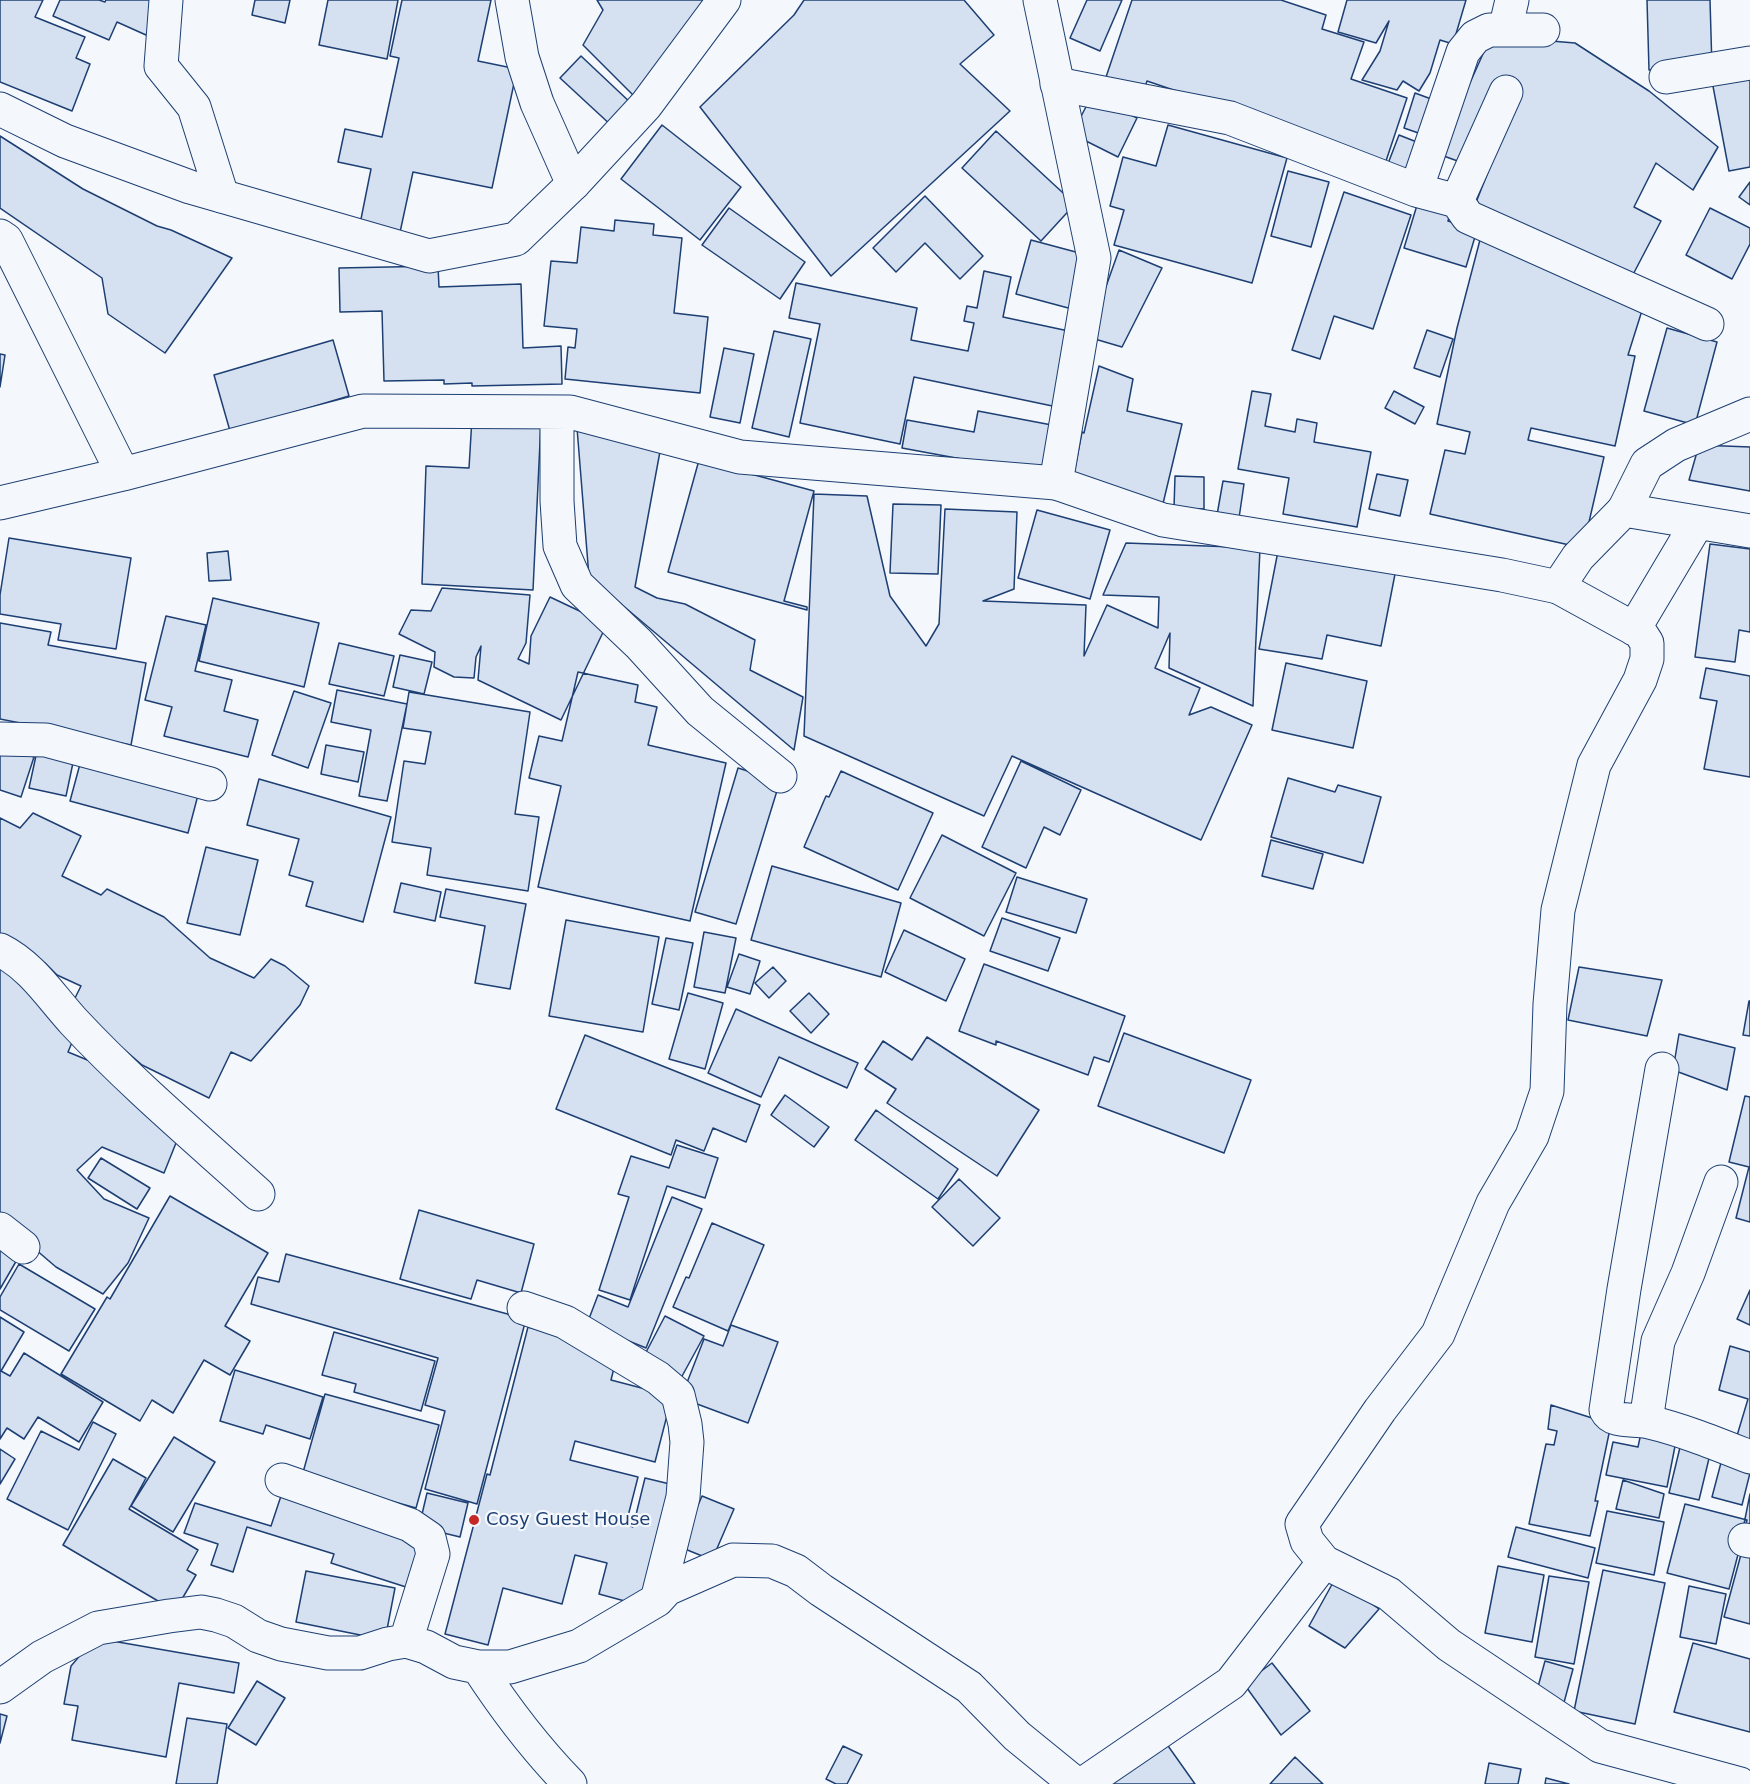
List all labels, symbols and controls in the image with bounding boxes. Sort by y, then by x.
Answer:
place label: Cosy Guest House [486,1509,650,1531]
marker: Cosy Guest House [467,1513,481,1527]

